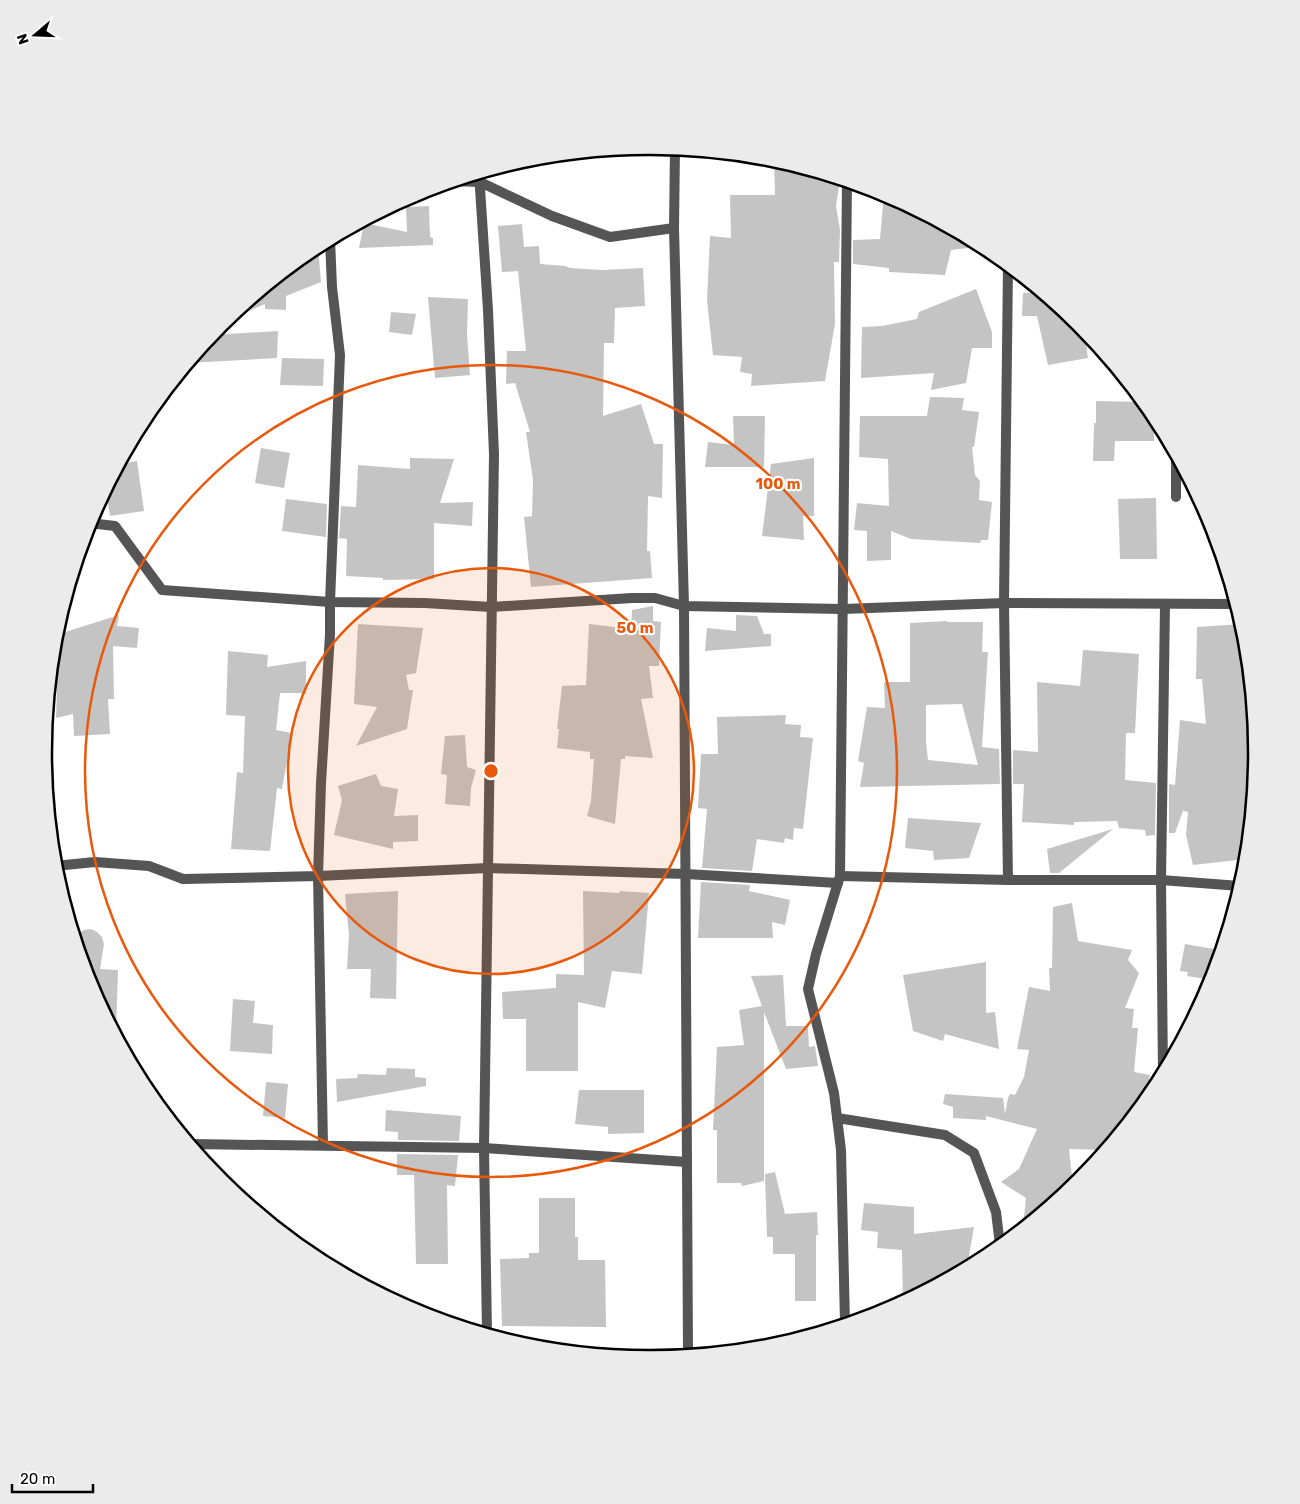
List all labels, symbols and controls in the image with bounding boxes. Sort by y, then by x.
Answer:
north arrow [10,10,60,60]
text: N [14,32,33,47]
text: 100 m [756,475,800,493]
text: 50 m [617,619,653,637]
centre of rings [482,762,500,780]
scale bar [12,1462,94,1494]
text: 20 m [20,1470,55,1488]

